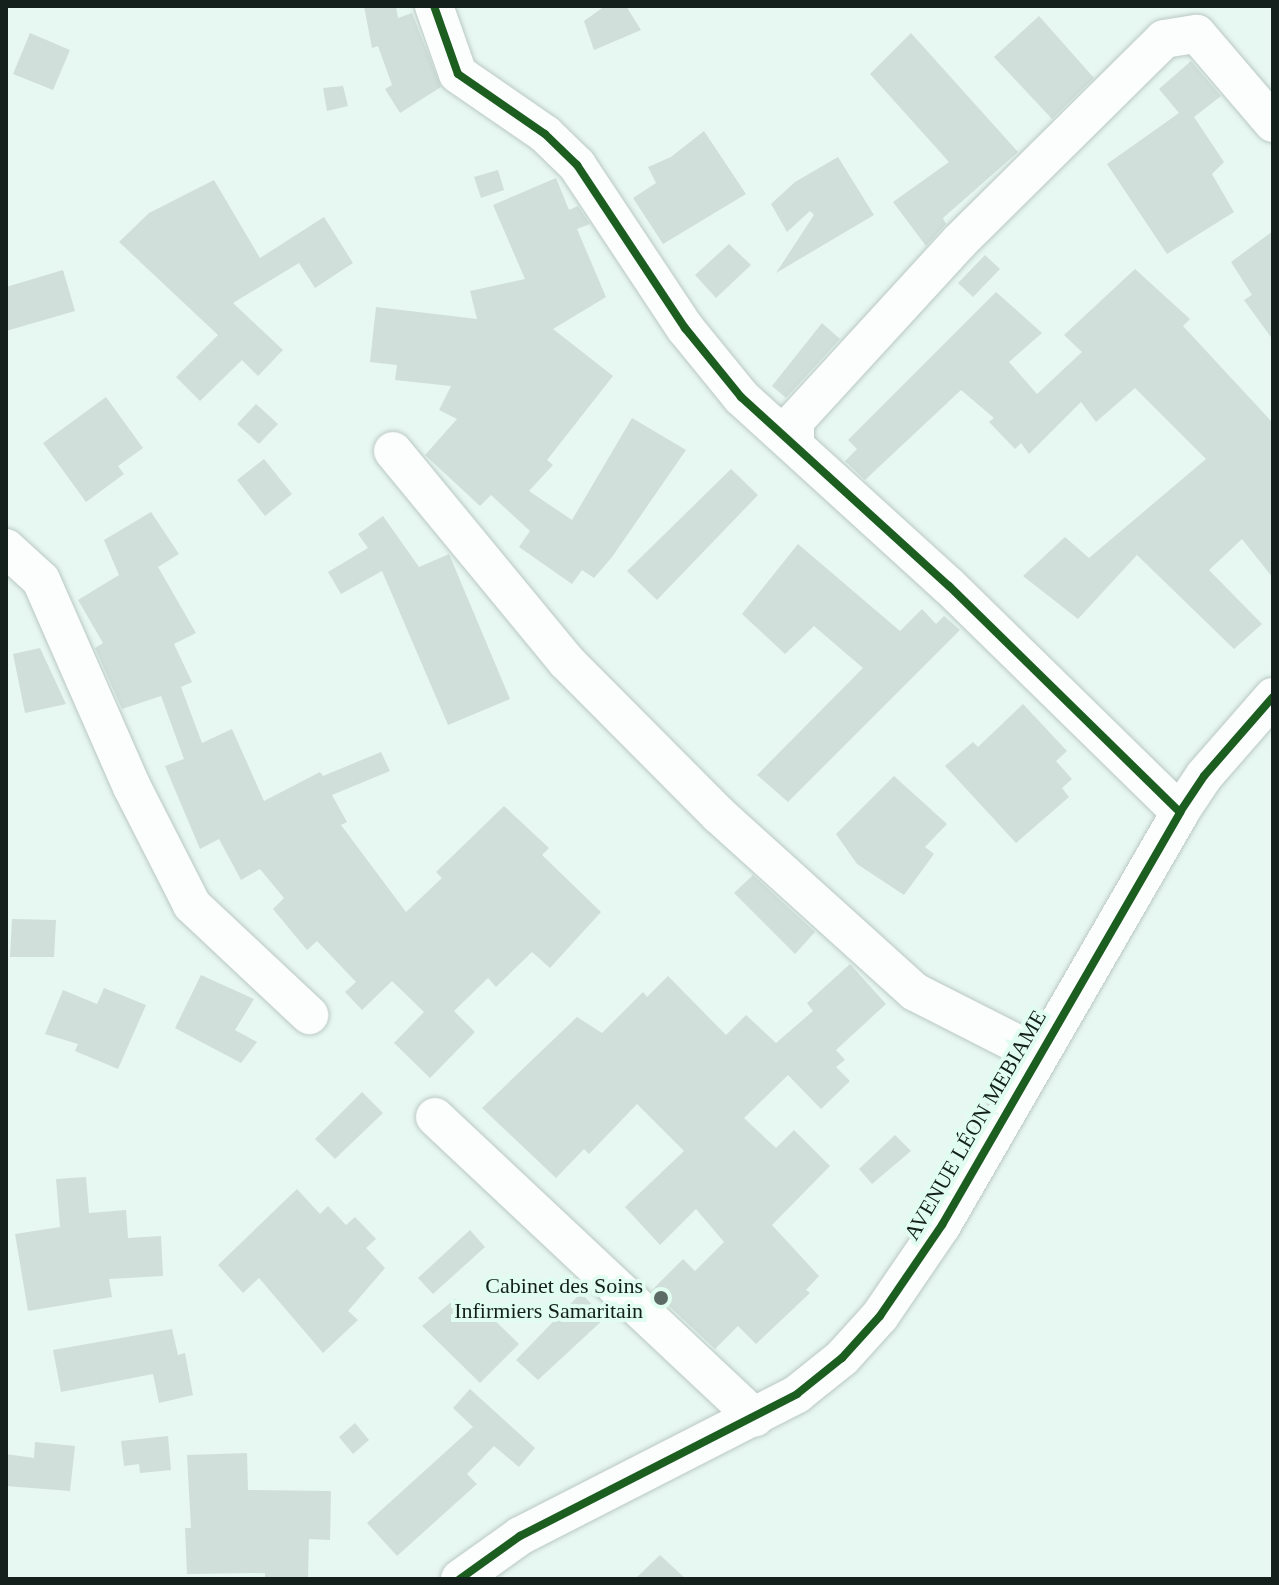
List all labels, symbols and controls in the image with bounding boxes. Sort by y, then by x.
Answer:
street label: AVENUE LÉON MEBIAME [898,1005,1052,1245]
place label: Cabinet des Soins Infirmiers Samaritain [454,1272,643,1324]
marker: Cabinet des Soins Infirmiers Samaritain [650,1287,672,1309]

